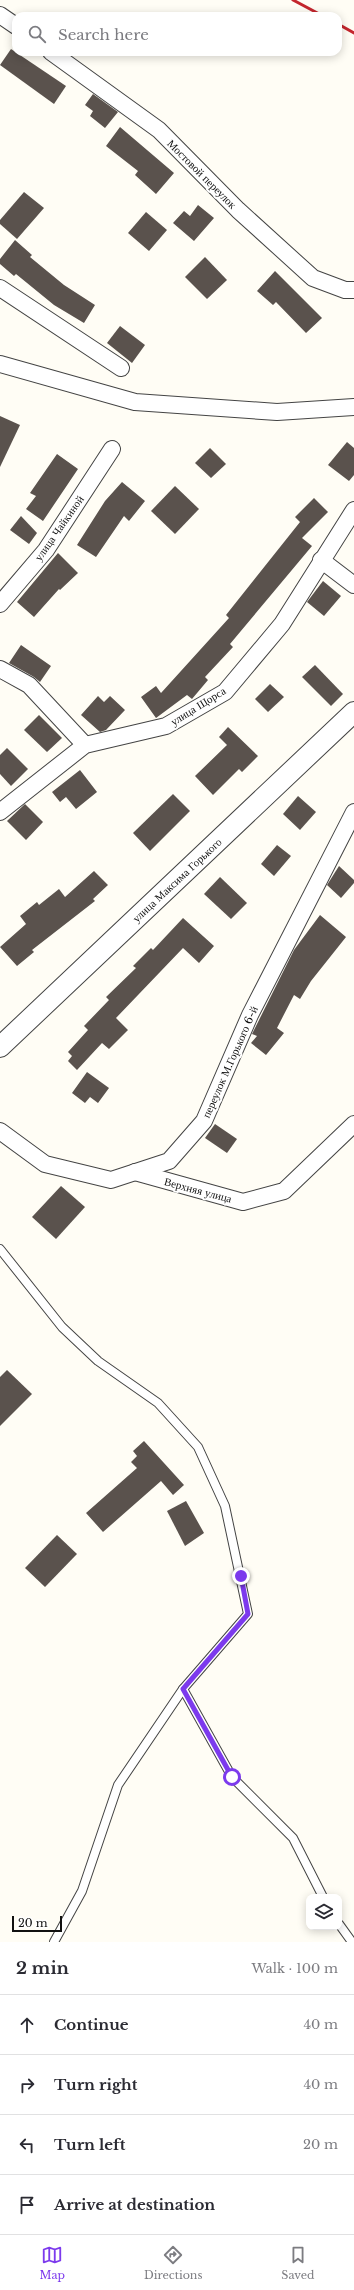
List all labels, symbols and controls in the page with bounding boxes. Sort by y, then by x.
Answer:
search box [12,12,342,56]
icon: search [26,23,48,45]
text: Search here [58,25,149,44]
street label: Мостовой переулок [164,136,240,212]
street label: улица Чайкиной [31,492,87,563]
street label: улица Щорса [168,683,228,728]
street label: улица Максима Горького [129,835,225,925]
street label: переулок М.Горького 6-й [199,1004,261,1120]
street label: Верхняя улица [163,1174,234,1206]
route end [232,1567,250,1585]
route start [223,1768,241,1786]
map controls [306,1894,342,1930]
button: layers [306,1894,342,1930]
scale bar [12,1914,62,1933]
text: 20 m [18,1916,48,1930]
text: 2 min [16,1958,69,1979]
text: Walk · 100 m [251,1960,338,1977]
icon: ahead [16,2014,38,2036]
text: Continue [54,2015,129,2034]
text: 40 m [303,2016,338,2033]
icon: right [16,2074,38,2096]
text: Turn right [54,2075,137,2094]
text: 40 m [303,2076,338,2093]
icon: left [16,2134,38,2156]
text: Turn left [54,2135,125,2154]
text: 20 m [303,2136,338,2153]
icon: arrive [16,2194,38,2216]
text: Arrive at destination [54,2195,215,2214]
tab: Map [39,2244,65,2282]
tab: Directions [144,2244,202,2282]
tab: Saved [281,2244,315,2282]

